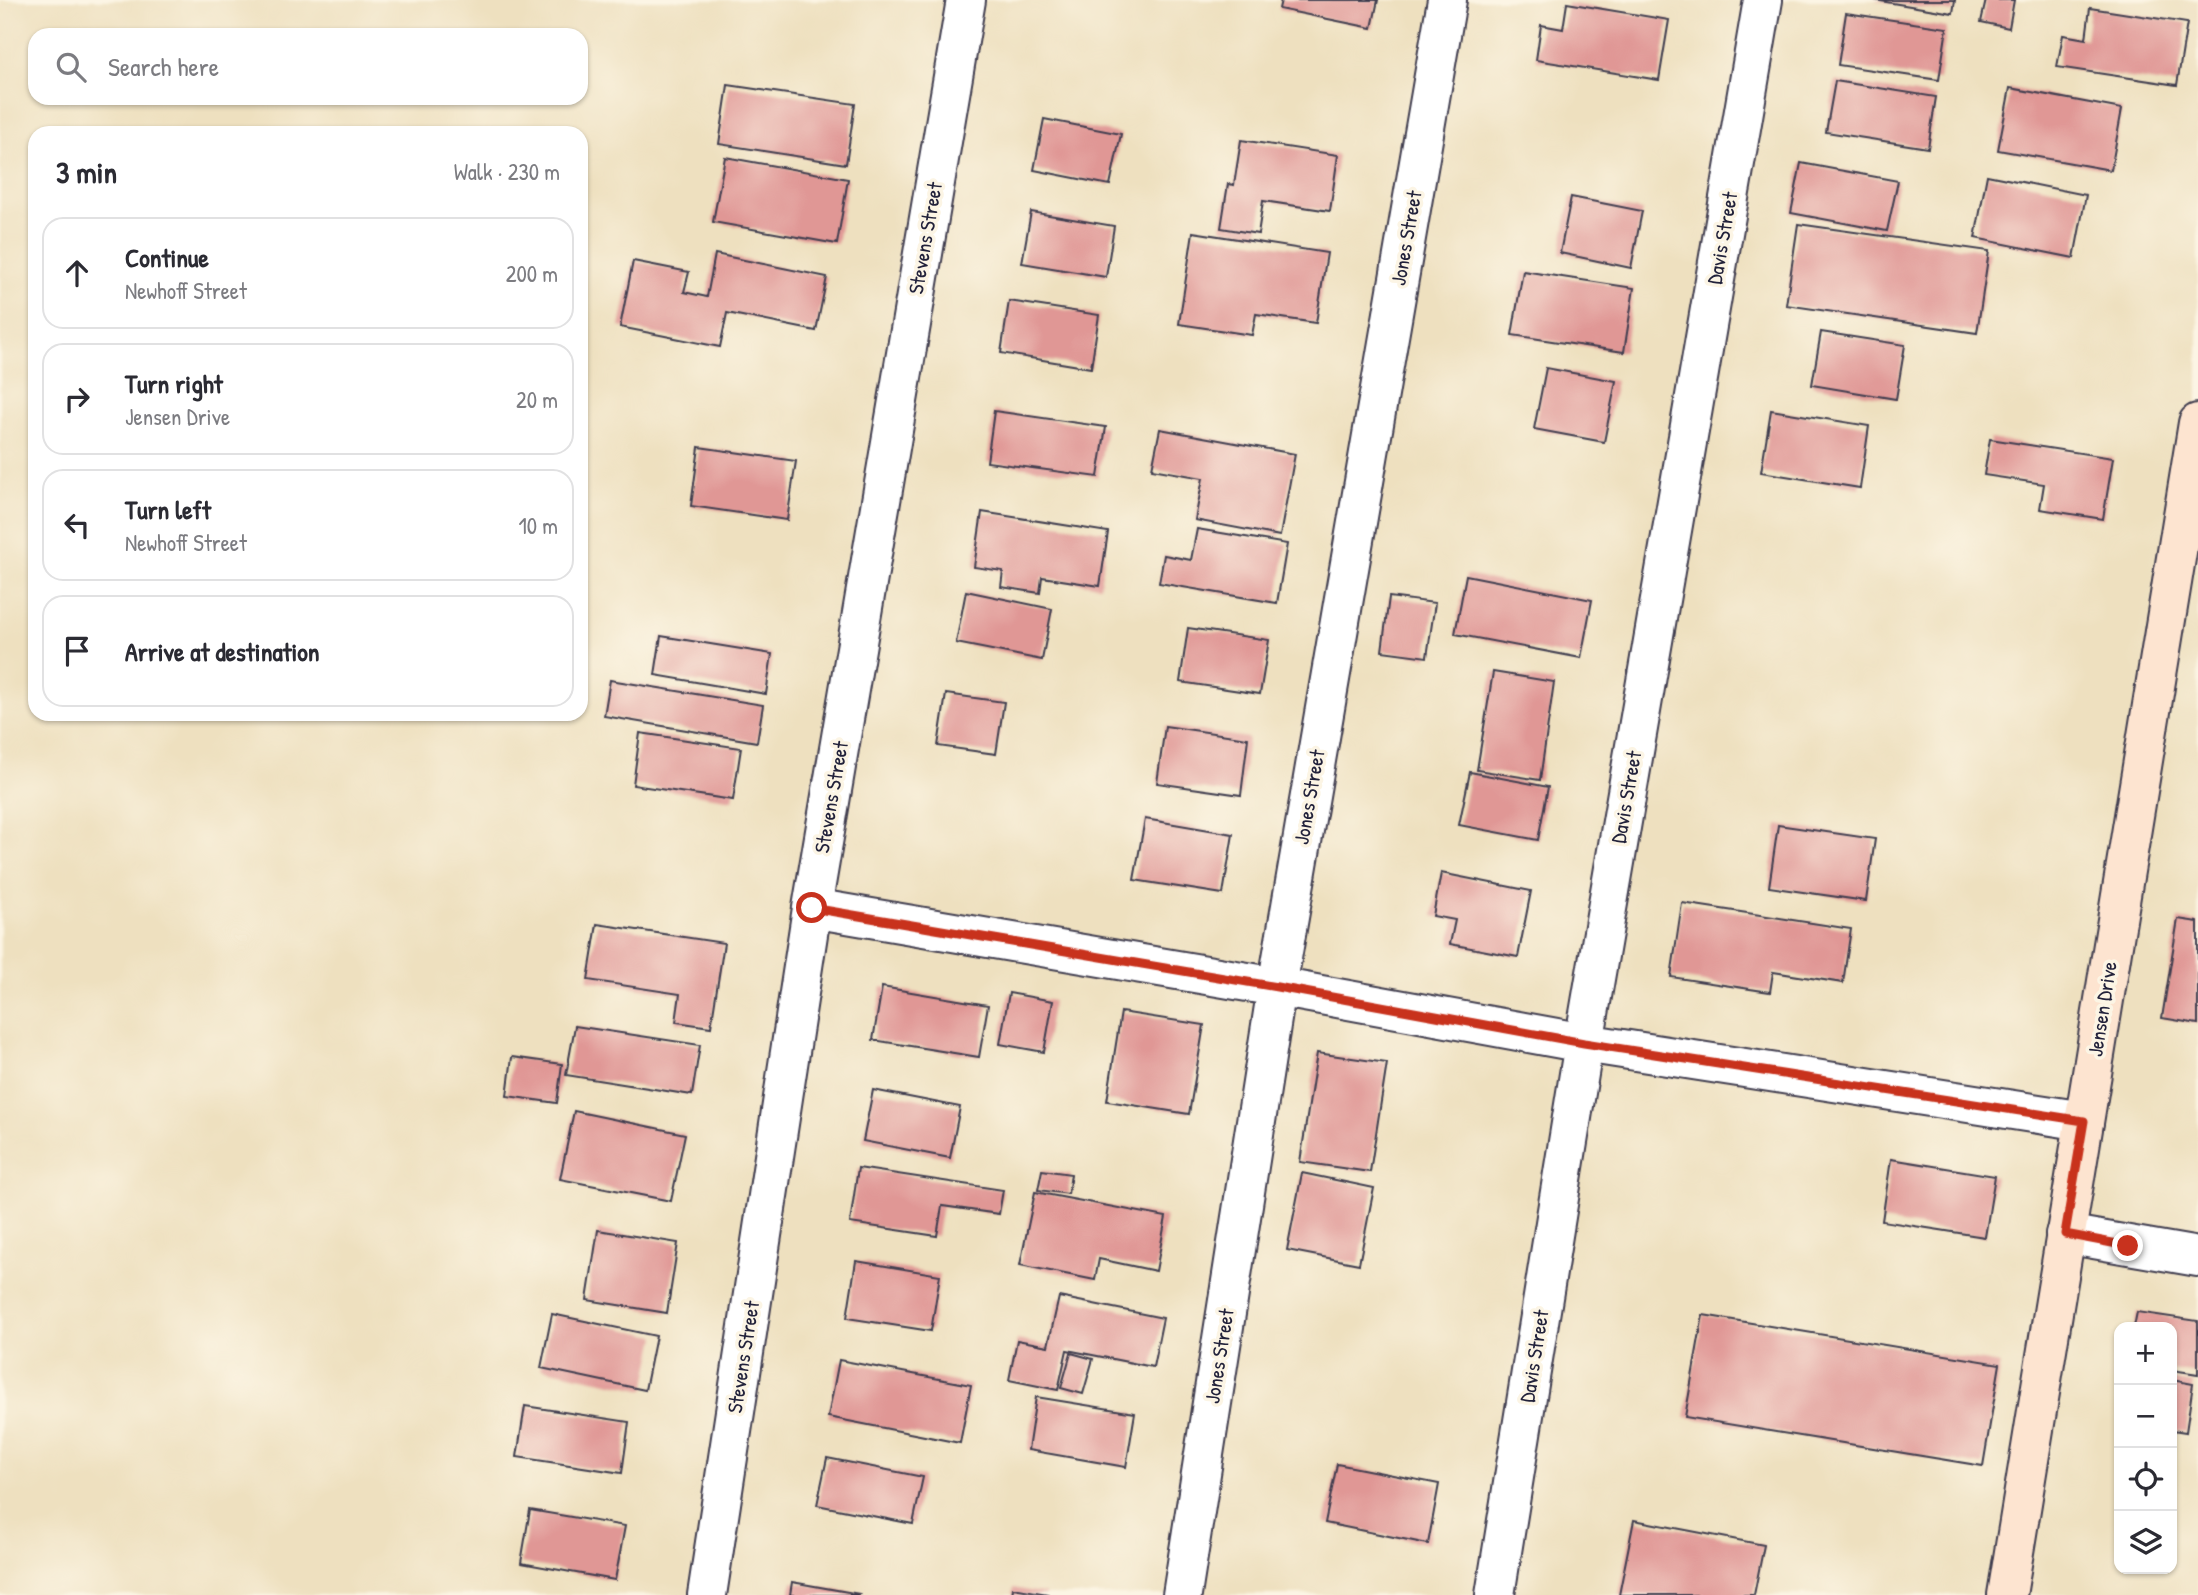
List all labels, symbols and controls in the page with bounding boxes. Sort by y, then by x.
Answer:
search box [28,28,588,105]
icon: search [52,48,90,86]
text: Search here [108,49,219,84]
text: 3 min [56,152,117,192]
text: Walk · 230 m [454,156,560,187]
street label: Stevens Street [901,179,949,296]
street label: Jones Street [1383,188,1429,288]
street label: Davis Street [1700,189,1744,286]
text: Continue [125,240,209,275]
icon: ahead [58,254,96,292]
text: 200 m [506,258,558,289]
text: Newhoff Street [125,275,247,306]
text: Turn right [125,366,223,401]
icon: right [58,380,96,418]
text: 20 m [516,384,558,415]
text: Jensen Drive [125,401,230,432]
text: Turn left [125,492,211,527]
icon: left [58,506,96,544]
text: 10 m [518,510,558,541]
text: Newhoff Street [125,527,247,558]
icon: arrive [58,632,96,670]
text: Arrive at destination [125,634,320,669]
street label: Stevens Street [807,738,855,855]
street label: Jones Street [1286,747,1332,847]
street label: Davis Street [1604,748,1648,845]
route start [796,892,827,923]
street label: Jensen Drive [2080,959,2124,1059]
route end [2112,1230,2143,1261]
street label: Stevens Street [720,1298,766,1415]
street label: Jones Street [1197,1306,1241,1406]
street label: Davis Street [1512,1307,1556,1404]
map controls [2114,1322,2177,1574]
button: + [2114,1322,2177,1385]
button: − [2114,1385,2177,1448]
button: locate [2114,1448,2177,1511]
button: layers [2114,1511,2177,1574]

